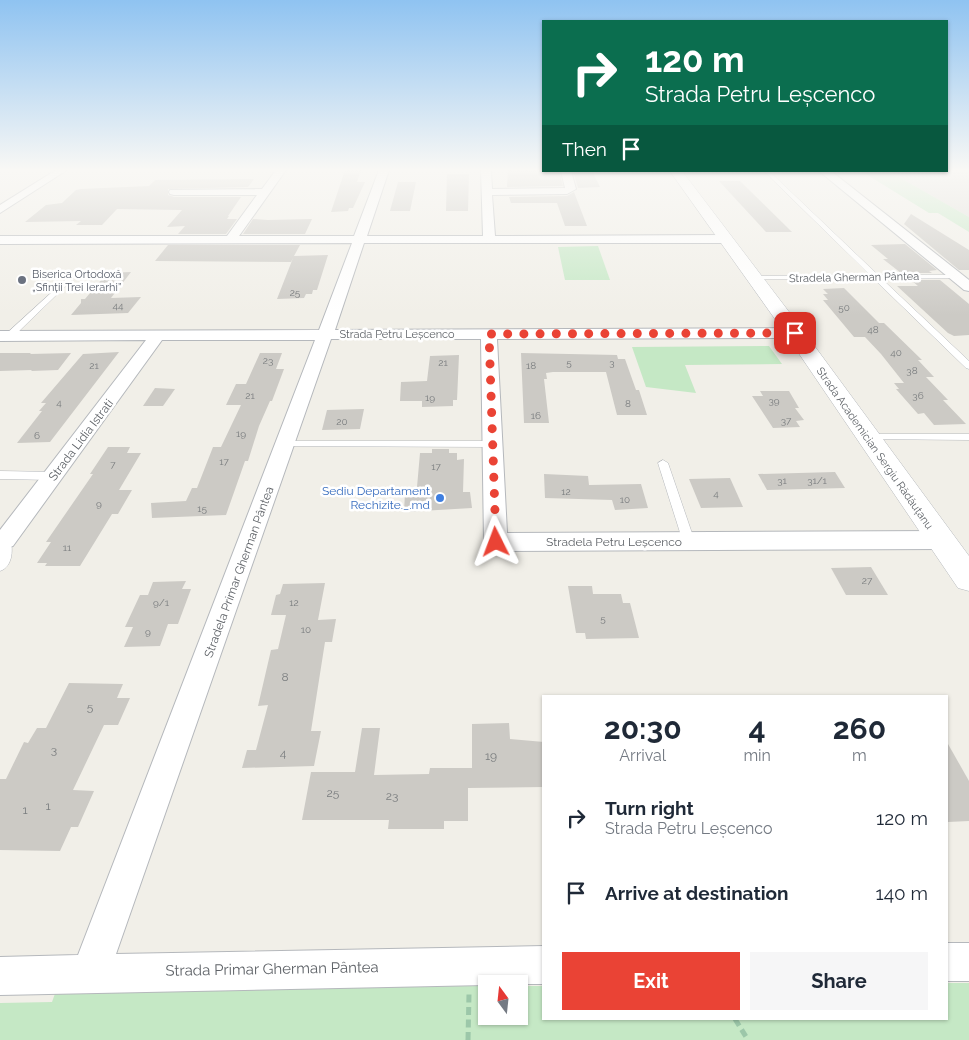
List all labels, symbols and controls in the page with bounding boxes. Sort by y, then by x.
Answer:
text: 120 m [645,39,745,80]
icon: right [562,40,627,105]
text: Strada Petru Leșcenco [645,81,875,107]
icon: arrive [617,135,645,163]
text: Then [562,138,607,160]
place label: Biserica Ortodoxă „Sfinții Trei Ierarhi” [32,268,121,294]
street label: Stradela Gherman Pântea [789,270,919,285]
marker: Biserica Ortodoxă „Sfinții Trei Ierarhi” [16,274,28,286]
house number: 25 [290,287,301,298]
house number: 44 [113,300,124,311]
house number: 50 [838,302,850,313]
pin [774,312,816,354]
icon: arrive [781,319,809,347]
house number: 48 [867,324,879,335]
street label: Strada Petru Leșcenco [339,328,455,341]
house number: 40 [890,347,902,358]
house number: 23 [263,355,273,366]
house number: 21 [438,357,448,368]
house number: 5 [566,357,572,368]
house number: 3 [609,357,615,368]
house number: 21 [89,360,99,371]
house number: 18 [526,360,536,371]
street label: Strada Academician Sergiu Rădăuțanu [813,365,936,532]
house number: 38 [906,365,918,376]
house number: 21 [245,390,255,401]
house number: 36 [912,390,924,401]
house number: 19 [425,392,435,403]
house number: 39 [768,395,780,406]
street label: Strada Lidia Istrati [46,397,116,483]
house number: 4 [56,397,62,408]
house number: 8 [625,398,631,409]
house number: 16 [531,410,541,421]
house number: 37 [781,415,792,426]
house number: 20 [336,416,348,427]
house number: 19 [236,428,246,439]
house number: 6 [34,430,40,441]
house number: 17 [219,456,229,467]
house number: 7 [110,459,116,470]
house number: 17 [431,461,441,472]
house number: 31 [777,475,788,486]
house number: 31/1 [807,475,828,486]
place label: Sediu Departament Rechizite._.md [322,484,430,512]
street label: Stradela Primar Gherman Pântea [201,485,277,659]
house number: 12 [561,486,571,497]
house number: 4 [713,488,719,499]
marker: Sediu Departament Rechizite._.md [434,492,446,504]
house number: 10 [620,494,630,505]
house number: 9 [96,498,102,509]
house number: 15 [197,503,207,514]
position arrow [469,515,521,567]
street label: Stradela Petru Leșcenco [546,535,682,549]
house number: 11 [63,542,72,553]
house number: 27 [862,575,873,586]
house number: 9/1 [153,597,170,608]
house number: 12 [289,597,299,608]
house number: 5 [600,613,606,624]
house number: 10 [301,624,311,635]
house number: 9 [145,626,151,637]
house number: 8 [281,670,289,684]
house number: 5 [87,700,94,714]
text: 20:30 [604,711,682,746]
text: 4 [749,711,766,746]
text: 260 [833,711,886,746]
house number: 3 [51,743,57,757]
house number: 4 [280,746,287,760]
text: Arrival [619,746,666,765]
text: min [743,746,771,765]
text: m [852,746,867,765]
house number: 19 [485,749,497,763]
house number: 25 [327,786,340,800]
house number: 23 [386,789,398,803]
text: Turn right [605,797,694,819]
house number: 1 [45,799,51,813]
house number: 1 [22,803,28,817]
icon: right [562,804,590,832]
text: 120 m [876,807,928,829]
text: Strada Petru Leșcenco [605,819,773,838]
icon: arrive [562,879,590,907]
text: Arrive at destination [605,882,789,904]
text: 140 m [876,882,928,904]
button: Exit [562,952,740,1010]
button: Share [750,952,928,1010]
street label: Strada Primar Gherman Pântea [165,958,379,980]
north arrow [478,975,528,1025]
map controls [478,975,528,1025]

